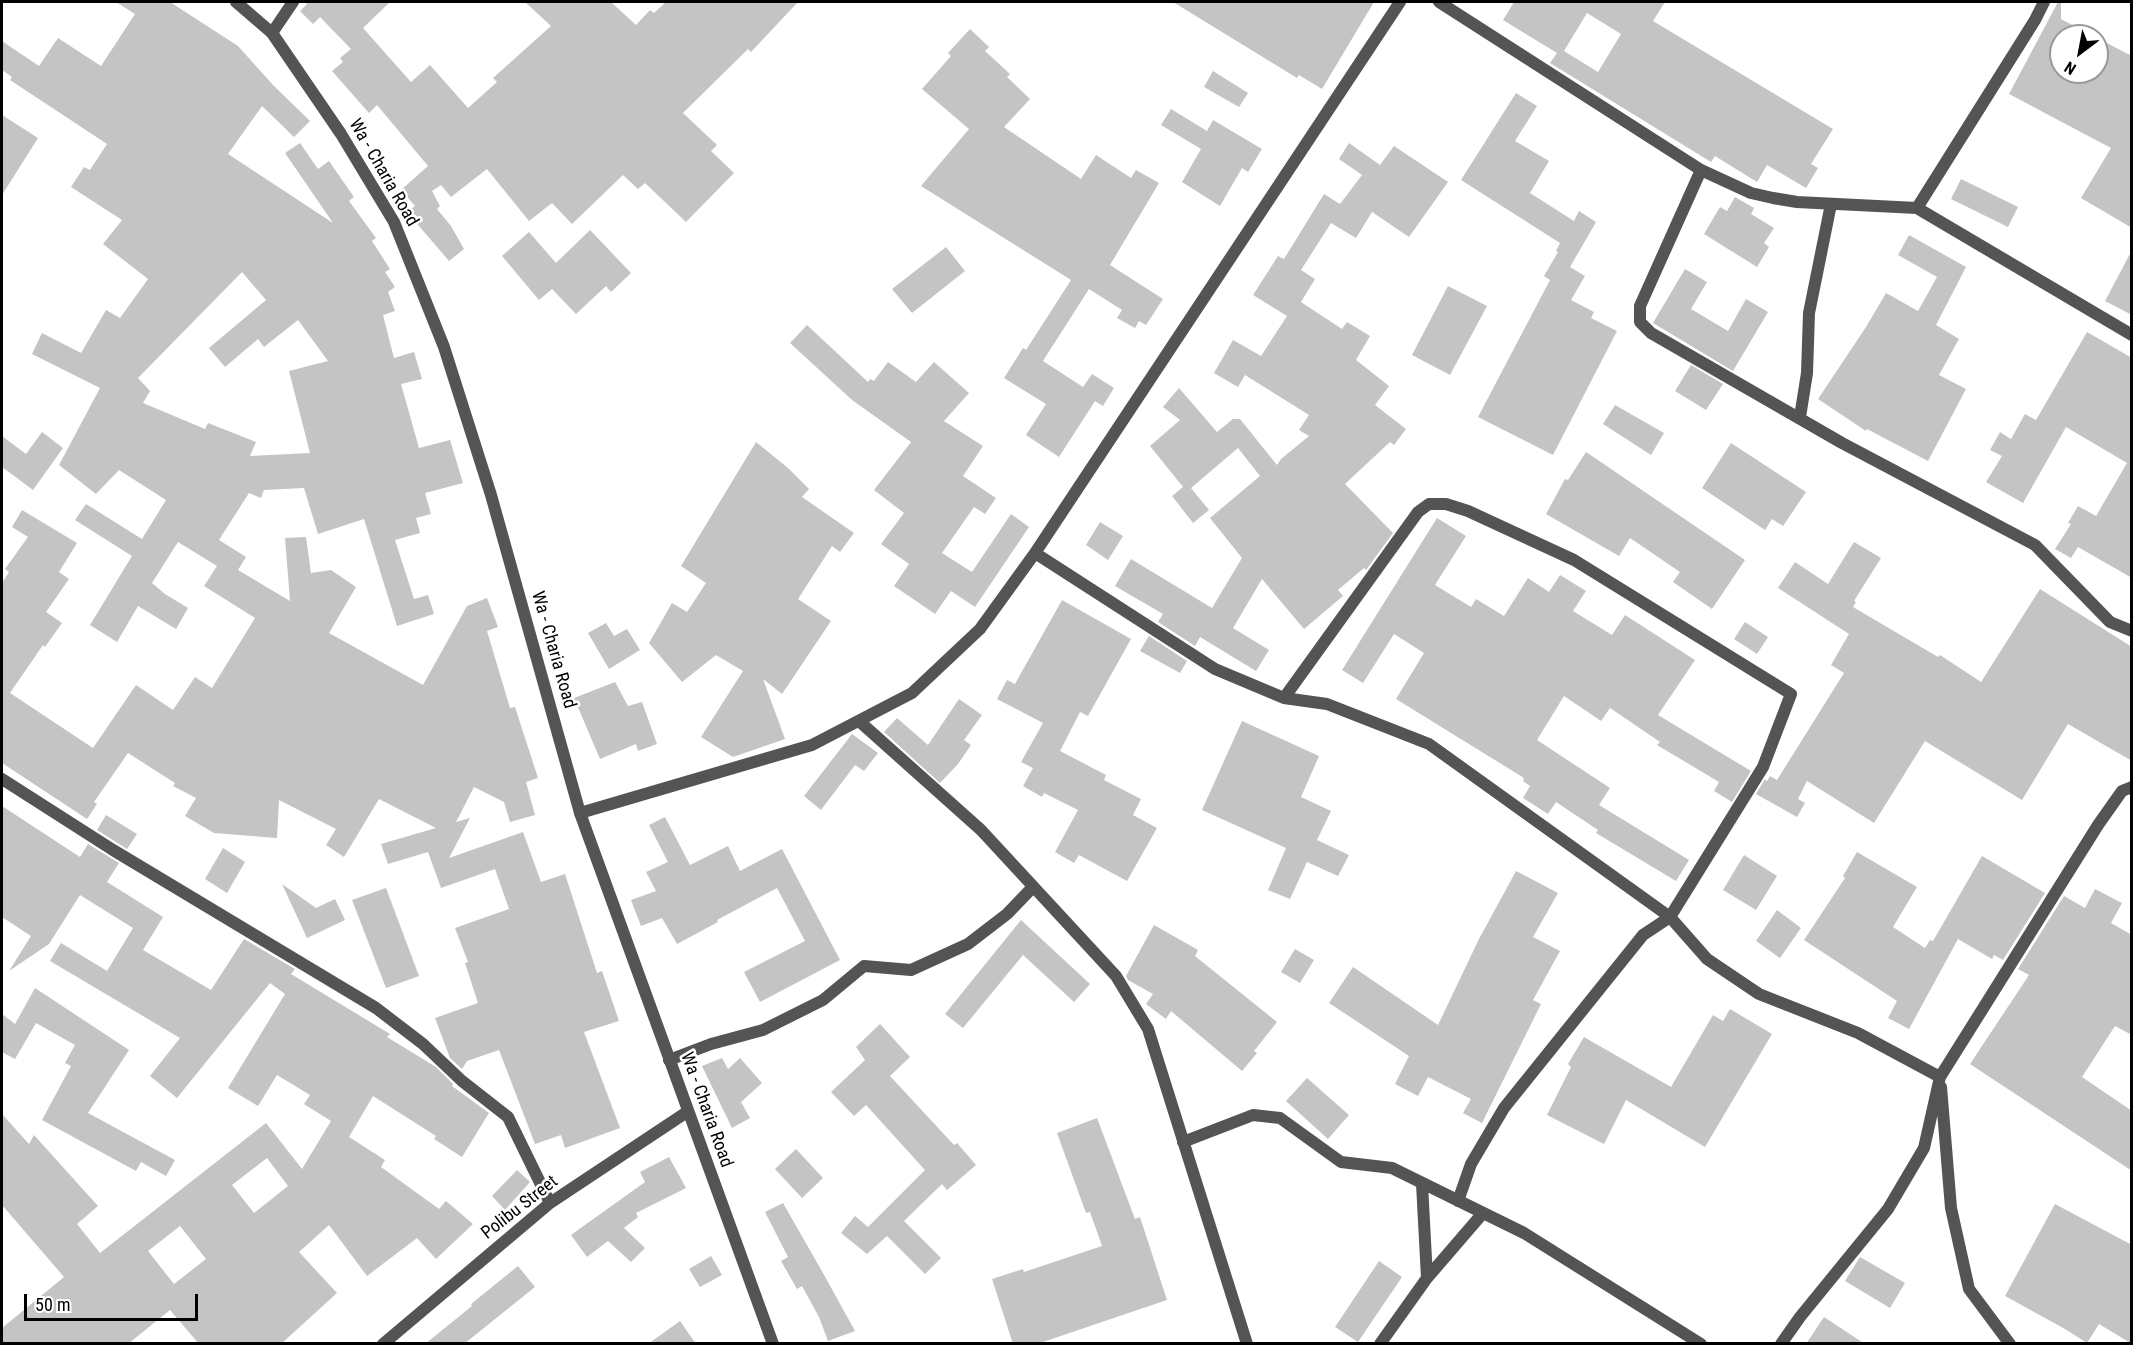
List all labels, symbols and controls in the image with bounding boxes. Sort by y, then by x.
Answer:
north arrow [2049,24,2109,84]
text: N [2061,57,2079,79]
street label: Wa - Charia Road [343,115,423,231]
street label: Wa - Charia Road [526,589,580,711]
street label: Wa - Charia Road [675,1050,737,1170]
street label: Polibu Street [477,1171,563,1245]
scale bar [27,1282,201,1320]
text: 50 m [35,1294,70,1315]

